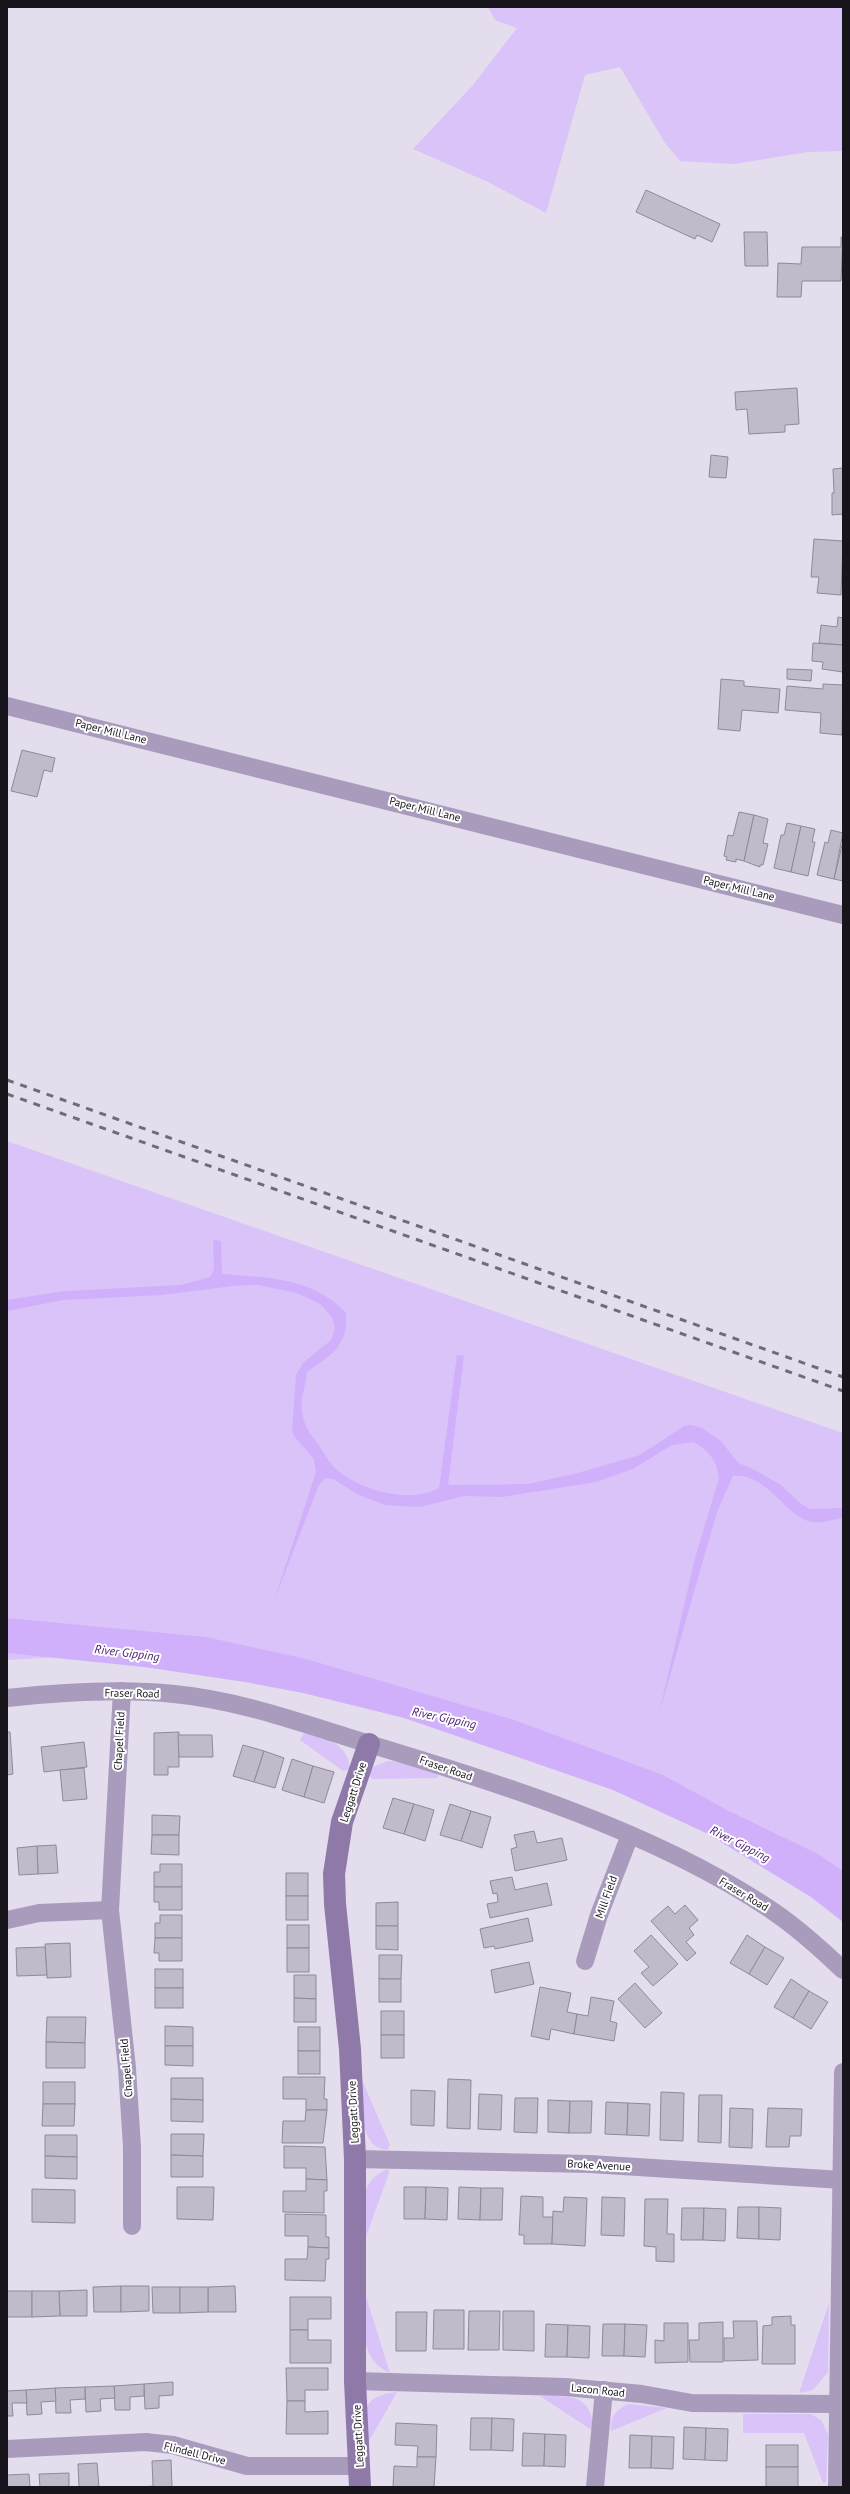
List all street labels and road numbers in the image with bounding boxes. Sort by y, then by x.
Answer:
street label: Paper Mill Lane [74,715,148,747]
street label: Paper Mill Lane [388,793,462,825]
street label: Paper Mill Lane [702,872,776,904]
street label: Fraser Road [104,1686,160,1700]
street label: Chapel Field [110,1711,128,1771]
street label: Fraser Road [418,1752,474,1784]
street label: Leggatt Drive [337,1760,369,1824]
street label: Mill Field [592,1874,620,1920]
street label: Fraser Road [717,1874,771,1914]
street label: Chapel Field [116,2038,136,2098]
street label: Leggatt Drive [344,2080,362,2144]
street label: Broke Avenue [567,2156,632,2174]
street label: Lacon Road [571,2380,626,2400]
street label: Leggatt Drive [349,2404,367,2468]
street label: Flindell Drive [163,2439,228,2468]

